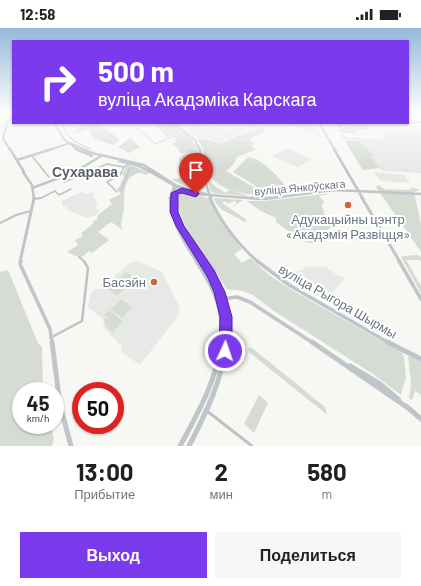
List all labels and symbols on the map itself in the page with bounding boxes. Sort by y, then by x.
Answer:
pin [179,153,213,194]
district label: Сухарава [52,163,118,180]
street label: вуліца Янкоўскага [254,176,347,197]
marker: Адукацыйны цэнтр «Акадэмія Развіцця» [343,200,353,210]
place label: Адукацыйны цэнтр «Акадэмія Развіцця» [286,211,410,242]
street label: вуліца Рыгора Шырмы [276,261,400,341]
place label: Басэйн [103,274,146,290]
marker: Басэйн [149,277,159,287]
position arrow [204,330,246,372]
speed limit sign: 50 [72,382,124,434]

